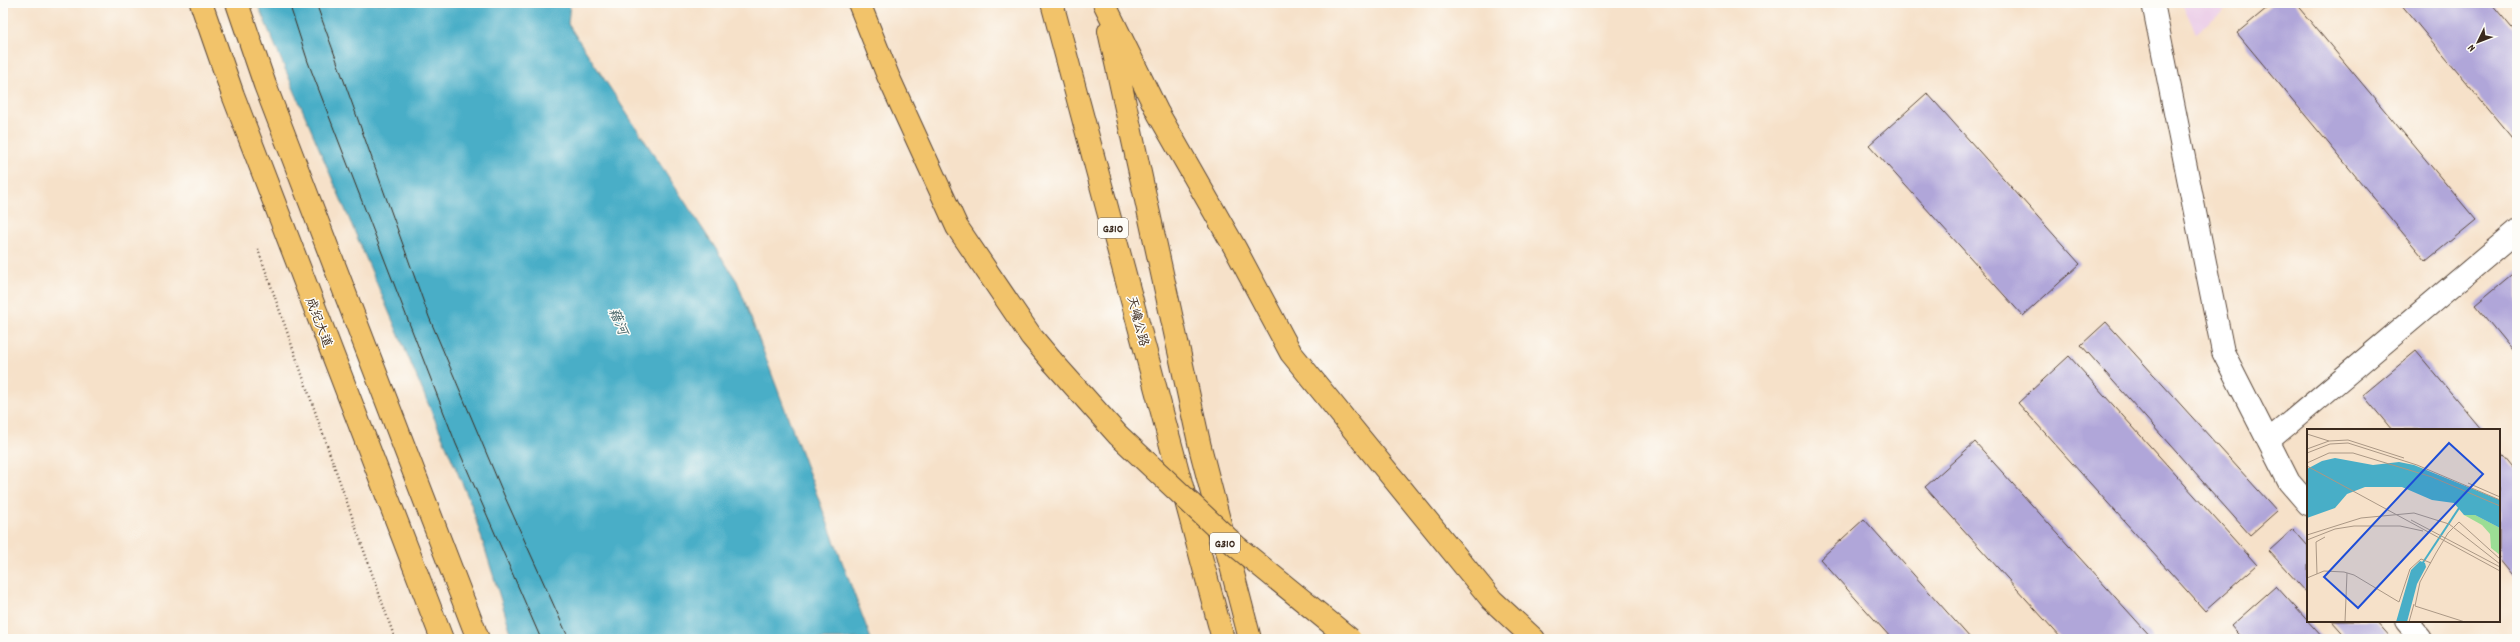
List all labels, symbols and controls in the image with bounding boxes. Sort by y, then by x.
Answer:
north arrow [2458,22,2498,62]
text: N [2464,40,2480,55]
road number: G310 [1098,218,1128,238]
street label: 天巉公路 [1121,294,1152,349]
street label: 成纪大道 [299,295,336,351]
water label: 藉河 [602,305,633,340]
inset map [2307,429,2500,622]
road number: G310 [1210,533,1240,553]

